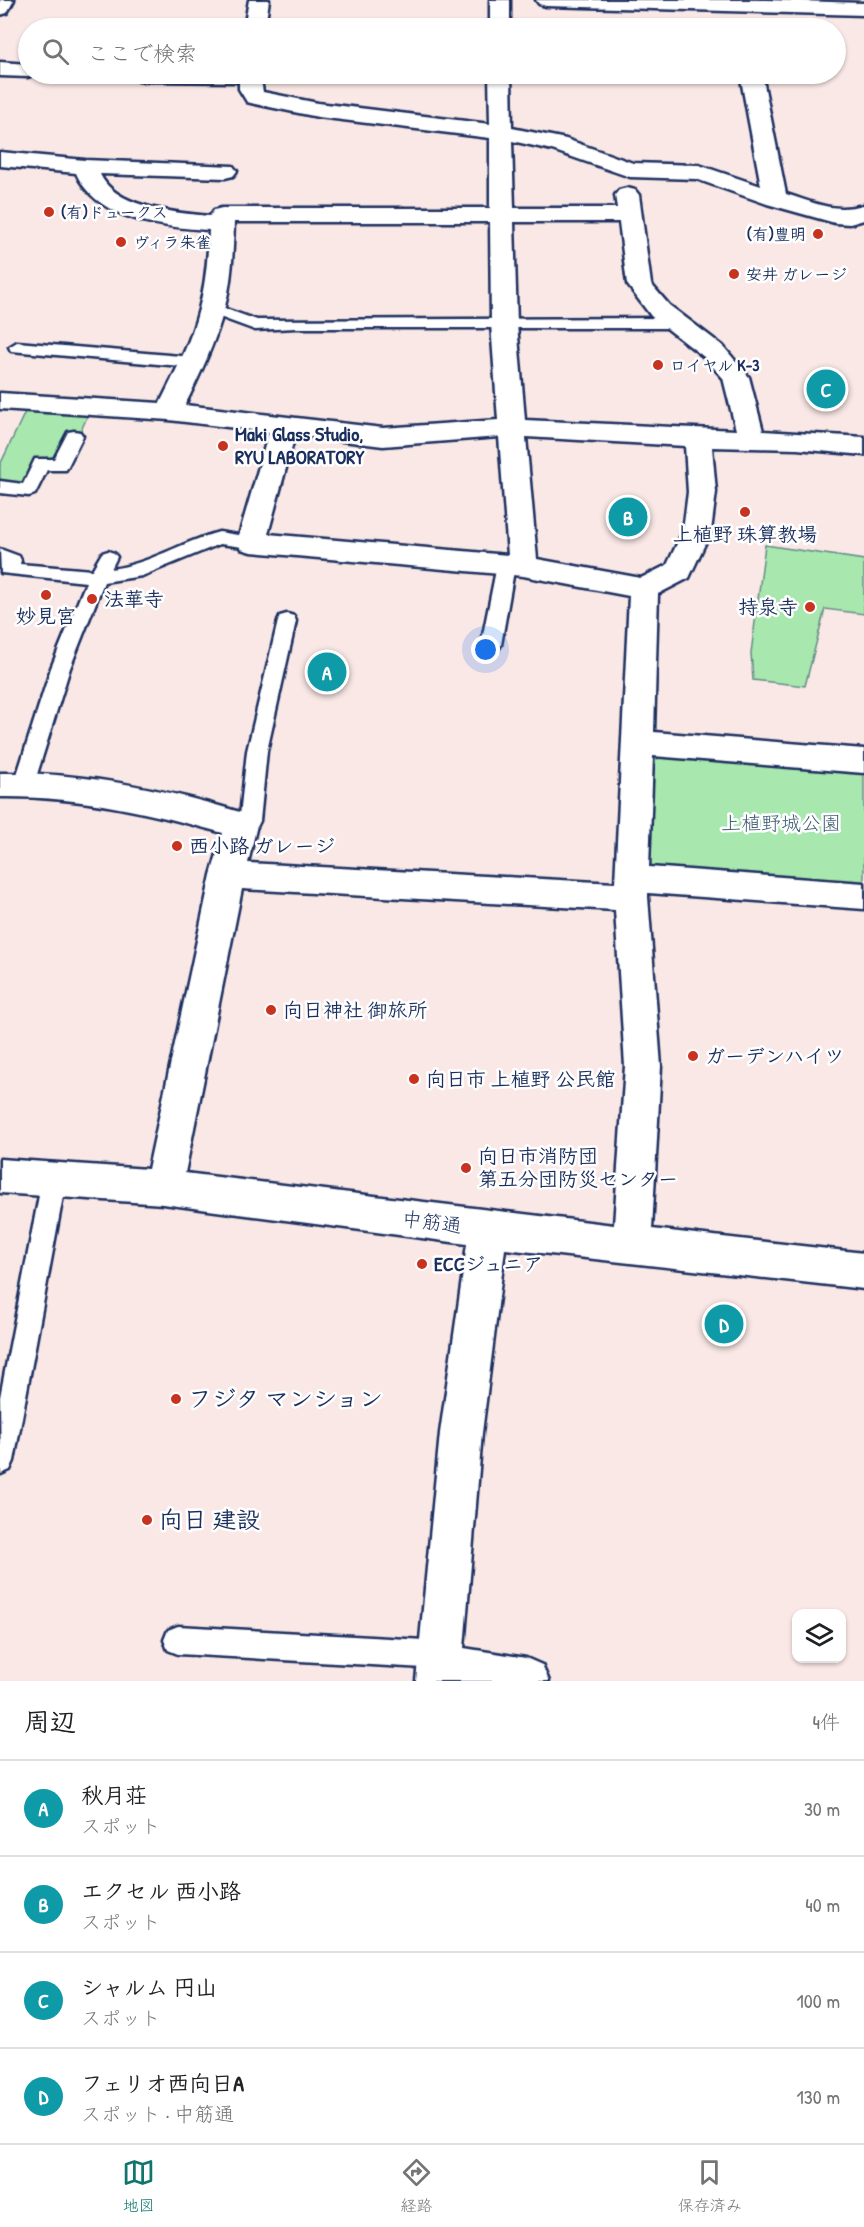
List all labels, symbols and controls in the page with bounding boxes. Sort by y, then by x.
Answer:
search box [18,18,846,84]
icon: search [39,35,72,68]
text: ここで検索 [87,38,197,68]
place label: (有)ドュークス [61,201,168,223]
marker: (有)ドュークス [42,205,56,219]
place label: (有)豊明 [747,223,806,245]
marker: (有)豊明 [811,227,825,241]
place label: ヴィラ朱雀 [133,231,212,253]
marker: ヴィラ朱雀 [114,235,128,249]
place label: 安井 ガレージ [746,263,847,285]
marker: 安井 ガレージ [727,267,741,281]
place label: ロイヤル K-3 [670,354,759,376]
marker: ロイヤル K-3 [651,358,665,372]
pin: C [806,366,846,412]
place label: Maki Glass Studio, RYU LABORATORY [235,420,364,470]
marker: Maki Glass Studio, RYU LABORATORY [216,439,230,453]
pin: B [608,494,648,540]
marker: 上植野 珠算教場 [738,505,752,519]
place label: 上植野 珠算教場 [673,520,817,547]
place label: 法華寺 [104,585,164,612]
marker: 妙見宮 [39,588,53,602]
marker: 法華寺 [85,592,99,606]
place label: 持泉寺 [738,593,798,620]
marker: 持泉寺 [803,600,817,614]
place label: 妙見宮 [16,602,76,629]
your location [471,635,500,664]
pin: A [308,650,346,694]
park label: 上植野城公園 [721,809,841,836]
place label: 西小路 ガレージ [189,832,335,859]
marker: 西小路 ガレージ [170,839,184,853]
place label: 向日神社 御旅所 [283,996,428,1023]
marker: 向日神社 御旅所 [264,1003,278,1017]
place label: ガーデンハイツ [705,1042,844,1069]
marker: ガーデンハイツ [686,1049,700,1063]
place label: 向日市 上植野 公民館 [426,1065,615,1092]
marker: 向日市 上植野 公民館 [407,1072,421,1086]
place label: 向日市消防団 第五分団防災センター [478,1142,678,1192]
marker: 向日市消防団 第五分団防災センター [459,1161,473,1175]
street label: 中筋通 [401,1204,463,1239]
place label: ECCジュニア [434,1250,543,1277]
marker: ECCジュニア [415,1257,429,1271]
pin: D [704,1302,744,1346]
place label: フジタ マンション [188,1382,383,1414]
marker: フジタ マンション [169,1392,183,1406]
place label: 向日 建設 [159,1503,261,1535]
marker: 向日 建設 [140,1513,154,1527]
map controls [792,1609,846,1663]
button: layers [792,1609,846,1663]
text: 周辺 [24,1704,76,1739]
text: 4件 [813,1708,840,1735]
text: 秋月荘 [81,1780,147,1810]
text: A [39,1795,48,1822]
text: 30 m [804,1795,840,1822]
text: スポット [81,1812,161,1839]
text: エクセル 西小路 [81,1876,241,1906]
text: B [38,1891,49,1918]
text: 40 m [805,1891,840,1918]
text: スポット [81,1908,161,1935]
text: シャルム 円山 [81,1972,217,2002]
text: C [38,1987,49,2014]
text: 100 m [797,1987,840,2014]
text: スポット [81,2004,161,2031]
text: フェリオ西向日A [81,2068,244,2098]
text: D [39,2083,48,2110]
text: 130 m [797,2083,840,2110]
text: スポット · 中筋通 [81,2100,234,2127]
tab: 地図 [122,2156,155,2216]
tab: 経路 [400,2156,433,2216]
tab: 保存済み [678,2156,742,2216]

